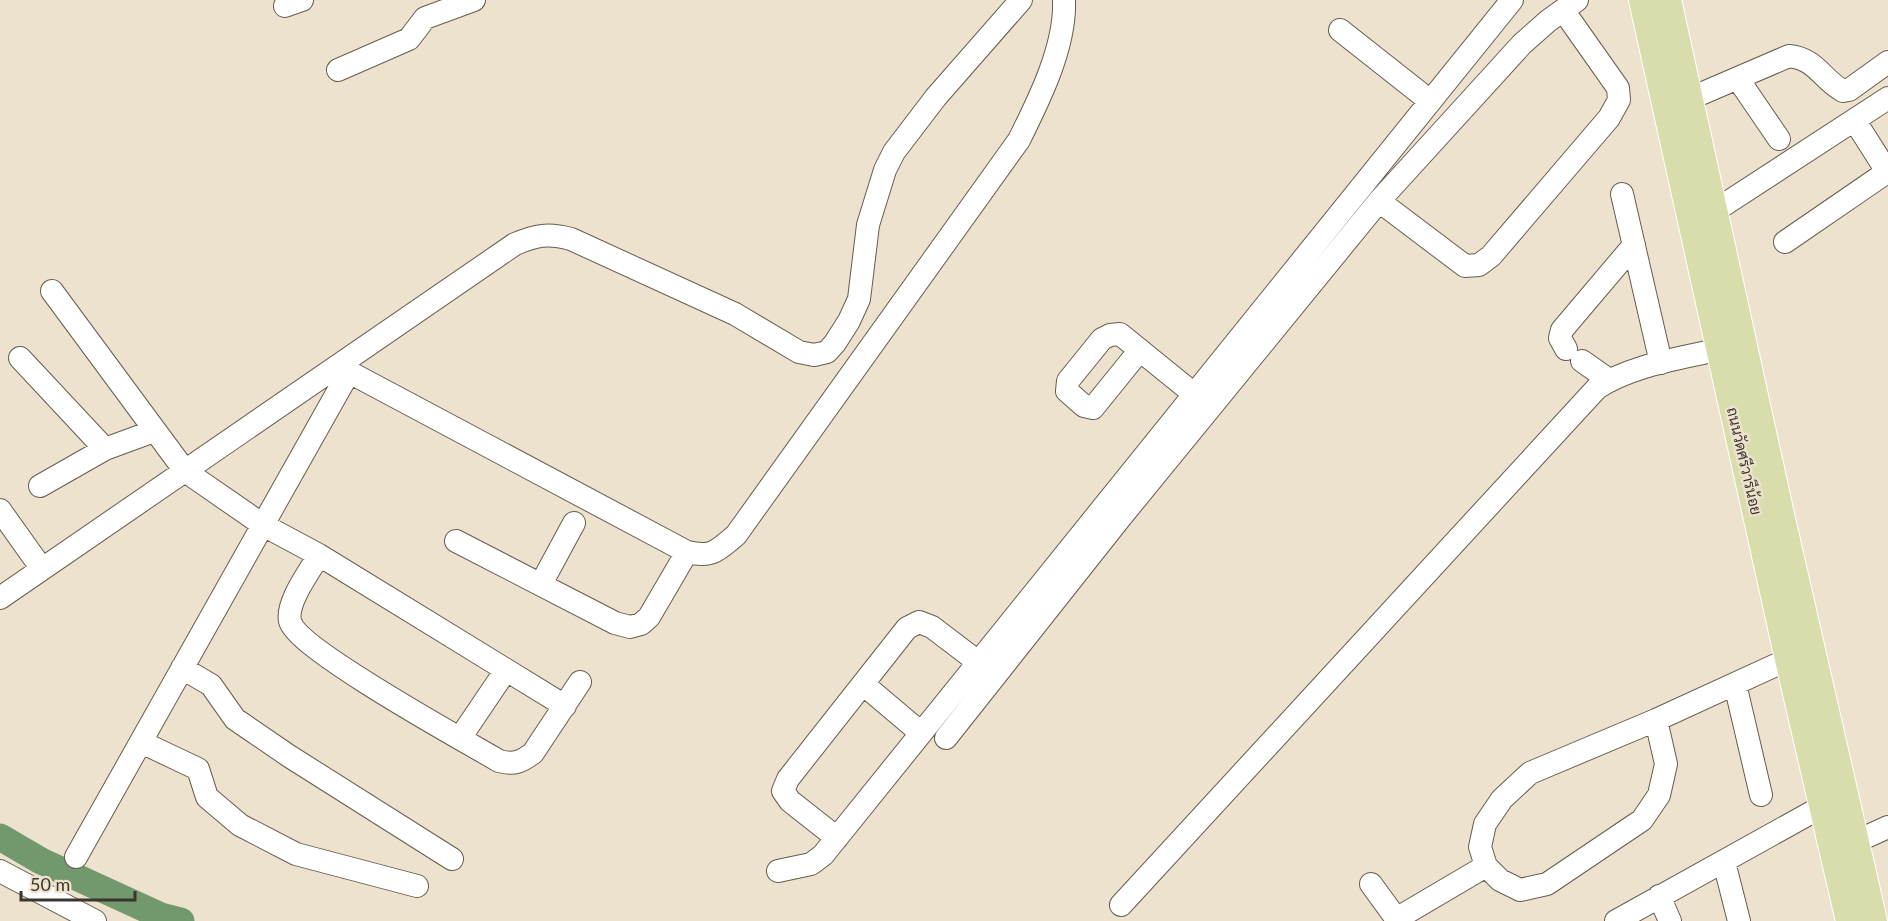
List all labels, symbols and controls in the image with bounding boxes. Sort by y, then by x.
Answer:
street label: ถนนวัดศรีวารีน้อย [1724,405,1766,517]
scale bar [21,864,135,902]
text: 50 m [30,873,70,895]

